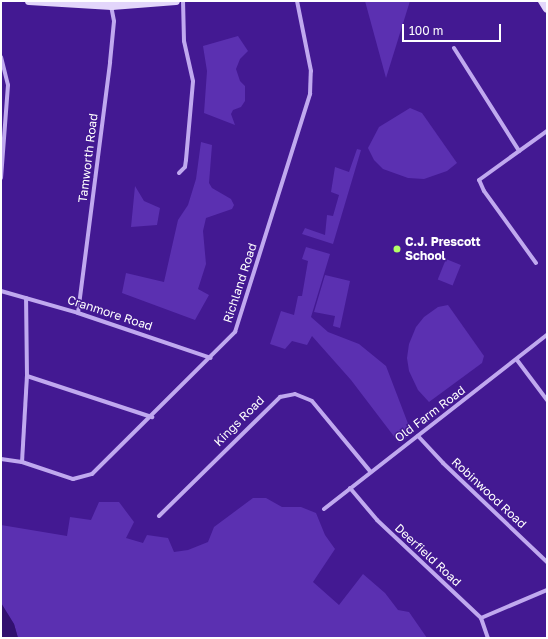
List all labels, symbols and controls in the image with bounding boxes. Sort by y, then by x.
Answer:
scale bar [404,16,503,42]
text: 100 m [409,23,443,38]
street label: Tamworth Road [75,112,101,204]
place label: C.J. Prescott School [405,235,481,263]
street label: Richland Road [220,241,260,325]
marker: C.J. Prescott School [392,244,402,254]
street label: Cranmore Road [66,292,154,334]
street label: Old Farm Road [392,383,468,445]
street label: Kings Road [211,393,267,449]
street label: Robinwood Road [449,455,529,531]
street label: Deerfield Road [392,521,464,589]

